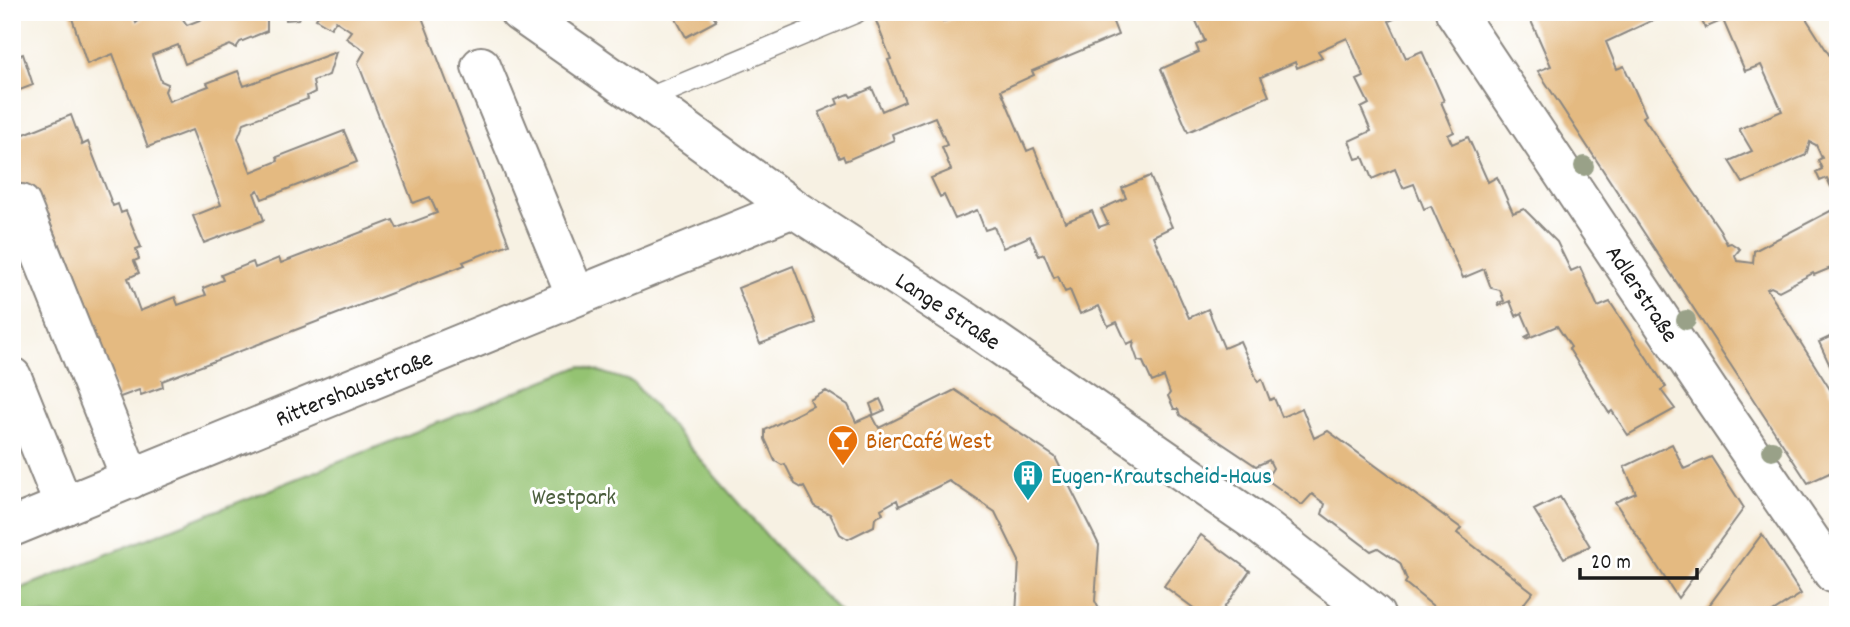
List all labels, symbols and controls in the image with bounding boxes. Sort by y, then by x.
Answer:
street label: Adlerstraße [1595,239,1685,350]
street label: Lange Straße [887,265,1006,360]
street label: Rittershausstraße [271,343,439,438]
bar icon: BierCafé West [826,423,860,467]
place label: BierCafé West [866,426,992,460]
building icon: Eugen-Krautscheid-Haus [1011,458,1045,502]
place label: Eugen-Krautscheid-Haus [1051,461,1272,495]
park label: Westpark [532,482,616,516]
scale bar [1580,536,1698,580]
text: 20 m [1591,549,1631,579]

